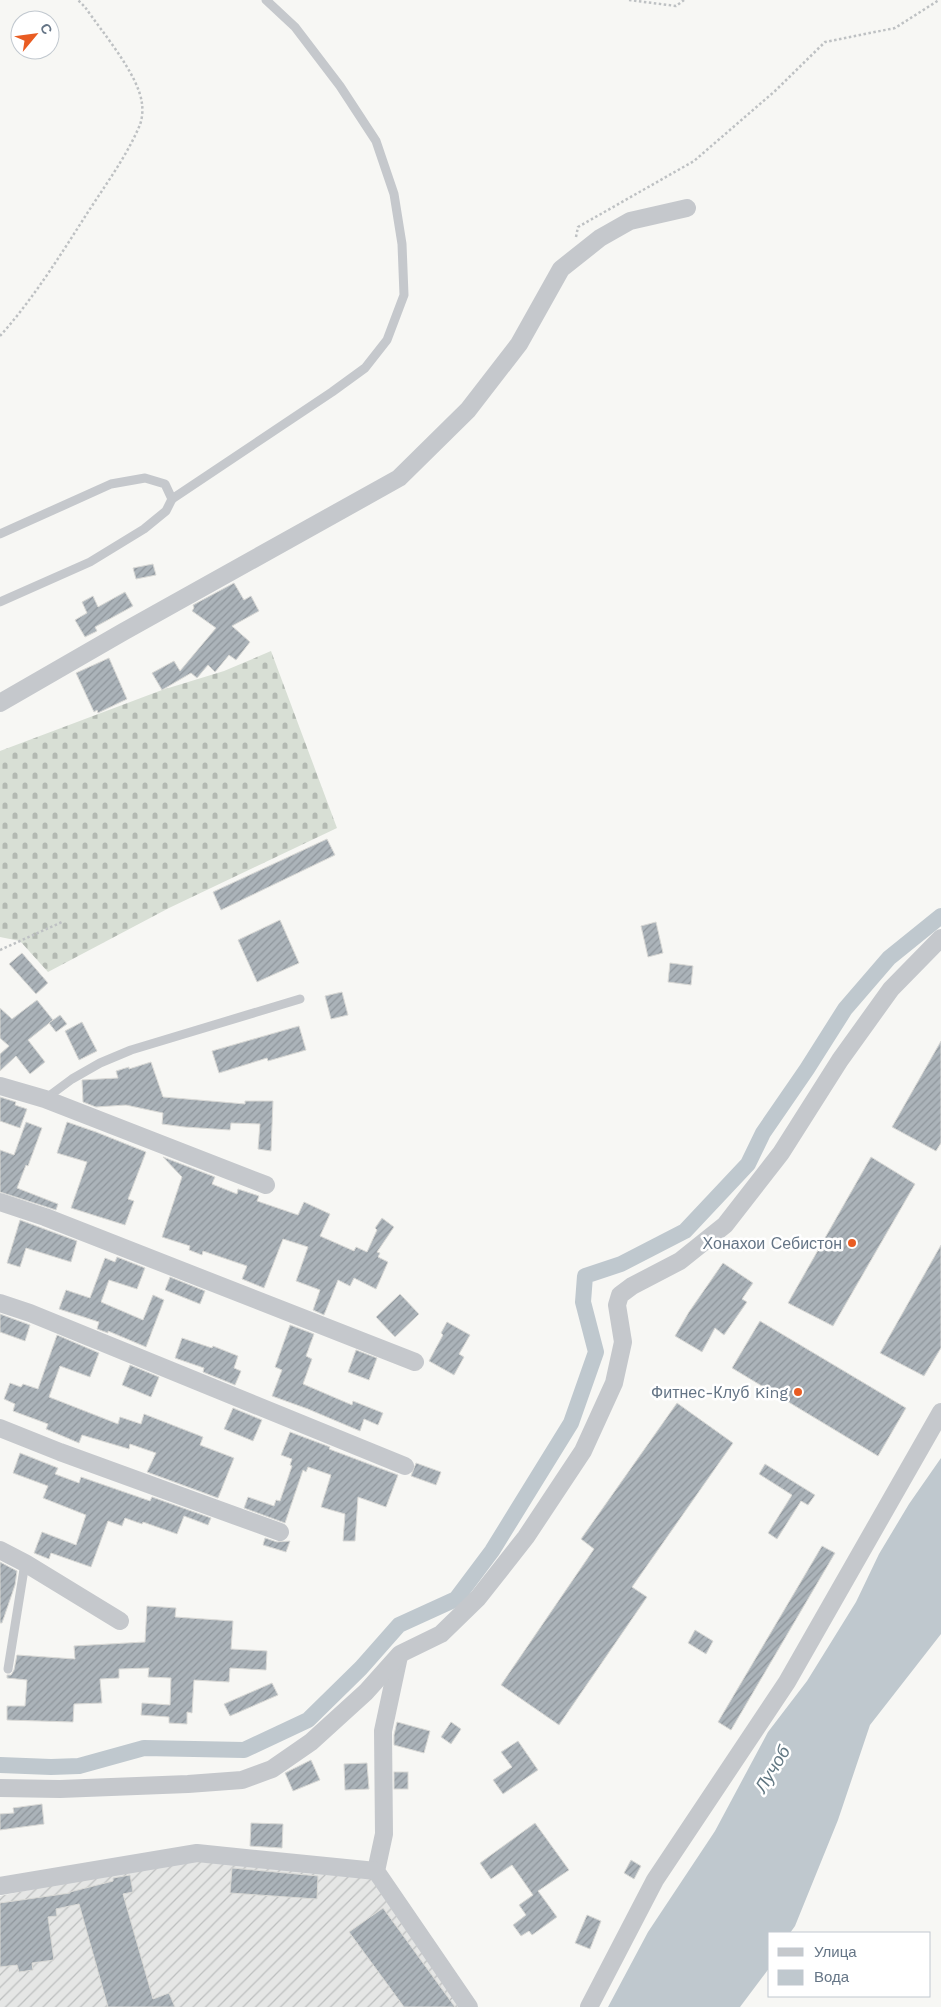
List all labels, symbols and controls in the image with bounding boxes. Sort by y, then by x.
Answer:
north arrow [10,10,60,60]
text: С [37,20,56,37]
place label: Хонахои Себистон [703,1234,842,1253]
marker: Хонахои Себистон [846,1237,858,1249]
place label: Фитнес-Клуб King [651,1383,788,1402]
marker: Фитнес-Клуб King [792,1386,804,1398]
water label: Лучоб [749,1741,795,1797]
legend [768,1932,931,1997]
text: Улица [814,1943,857,1961]
text: Вода [814,1968,850,1986]

